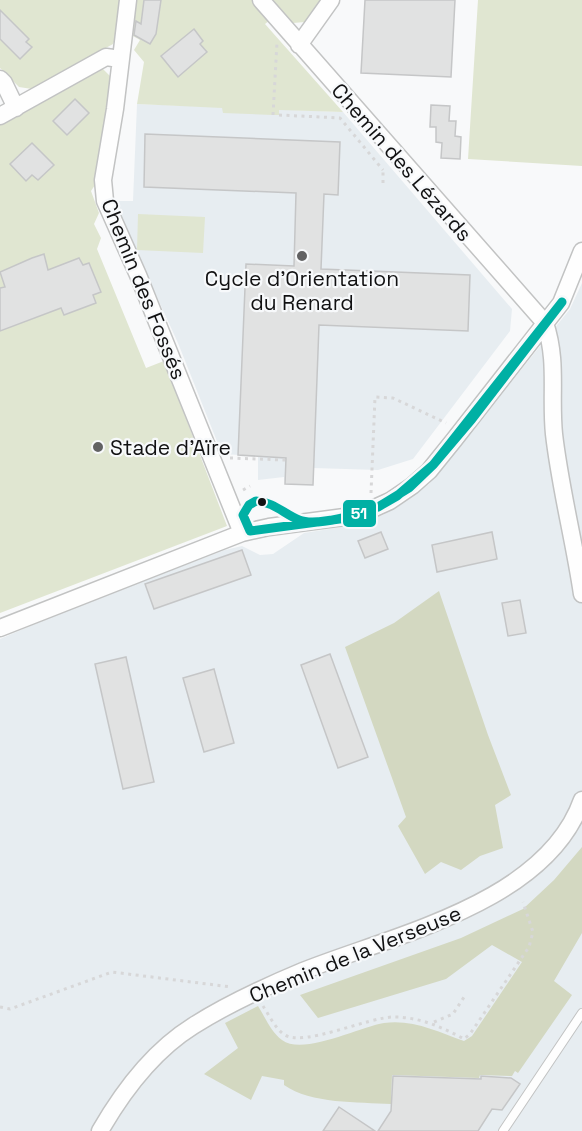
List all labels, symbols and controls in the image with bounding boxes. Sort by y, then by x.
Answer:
street label: Chemin des Lézards [326,77,478,247]
street label: Chemin des Fossés [95,195,193,383]
marker: Cycle d'Orientation du Renard [295,249,309,263]
place label: Cycle d'Orientation du Renard [205,265,399,316]
place label: Stade d'Aïre [110,434,231,461]
marker: Stade d'Aïre [91,440,105,454]
unlabelled marker [256,496,268,508]
line badge: 51 [342,499,377,528]
text: 51 [351,503,367,524]
street label: Chemin de la Verseuse [245,899,465,1009]

